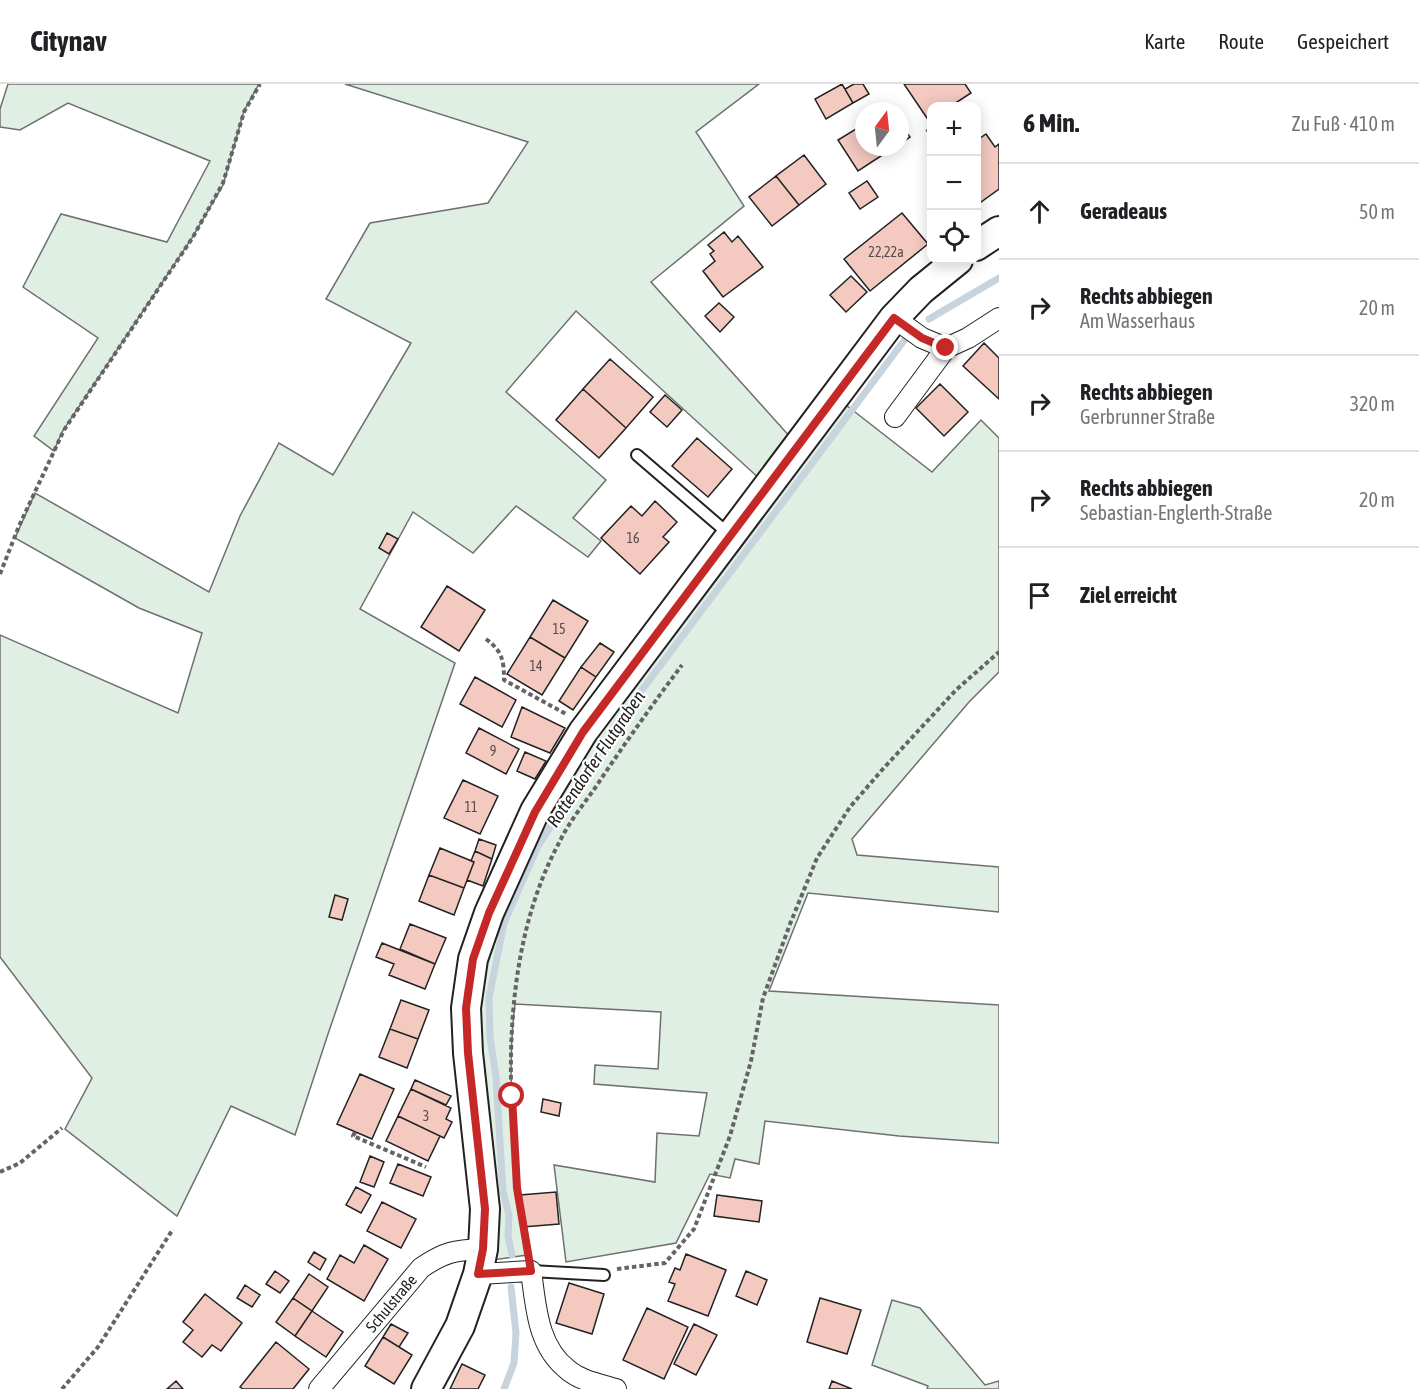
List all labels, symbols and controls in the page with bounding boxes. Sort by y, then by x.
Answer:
text: Citynav [30,25,107,57]
text: Karte [1144,29,1185,53]
text: Route [1218,29,1264,53]
text: Gespeichert [1297,29,1389,53]
north arrow [855,102,909,156]
map controls [927,102,981,264]
button: + [927,102,981,156]
text: 6 Min. [1023,108,1079,138]
text: Zu Fuß · 410 m [1292,112,1395,135]
button: − [927,156,981,210]
icon: ahead [1023,195,1056,228]
text: Geradeaus [1080,198,1167,224]
text: 50 m [1359,200,1395,223]
button: locate [927,210,981,264]
house number: 22,22a [868,244,904,260]
text: Rechts abbiegen [1080,283,1213,309]
icon: right [1023,291,1056,324]
text: 20 m [1359,296,1395,319]
text: Am Wasserhaus [1080,309,1195,332]
route end [932,334,958,360]
text: Rechts abbiegen [1080,379,1213,405]
icon: right [1023,387,1056,420]
text: 320 m [1350,392,1395,415]
text: Gerbrunner Straße [1080,405,1215,428]
text: Rechts abbiegen [1080,475,1213,501]
icon: right [1023,483,1056,516]
text: 20 m [1359,488,1395,511]
text: Sebastian-Englerth-Straße [1080,501,1272,524]
house number: 16 [626,530,640,546]
icon: arrive [1023,579,1056,612]
text: Ziel erreicht [1080,582,1177,608]
house number: 15 [552,621,566,637]
house number: 14 [529,658,543,674]
water label: Rottendorfer Flutgraben [542,686,649,831]
house number: 9 [490,743,496,759]
house number: 11 [464,799,478,815]
route start [498,1082,524,1108]
house number: 3 [423,1108,429,1124]
street label: Schulstraße [362,1271,420,1335]

